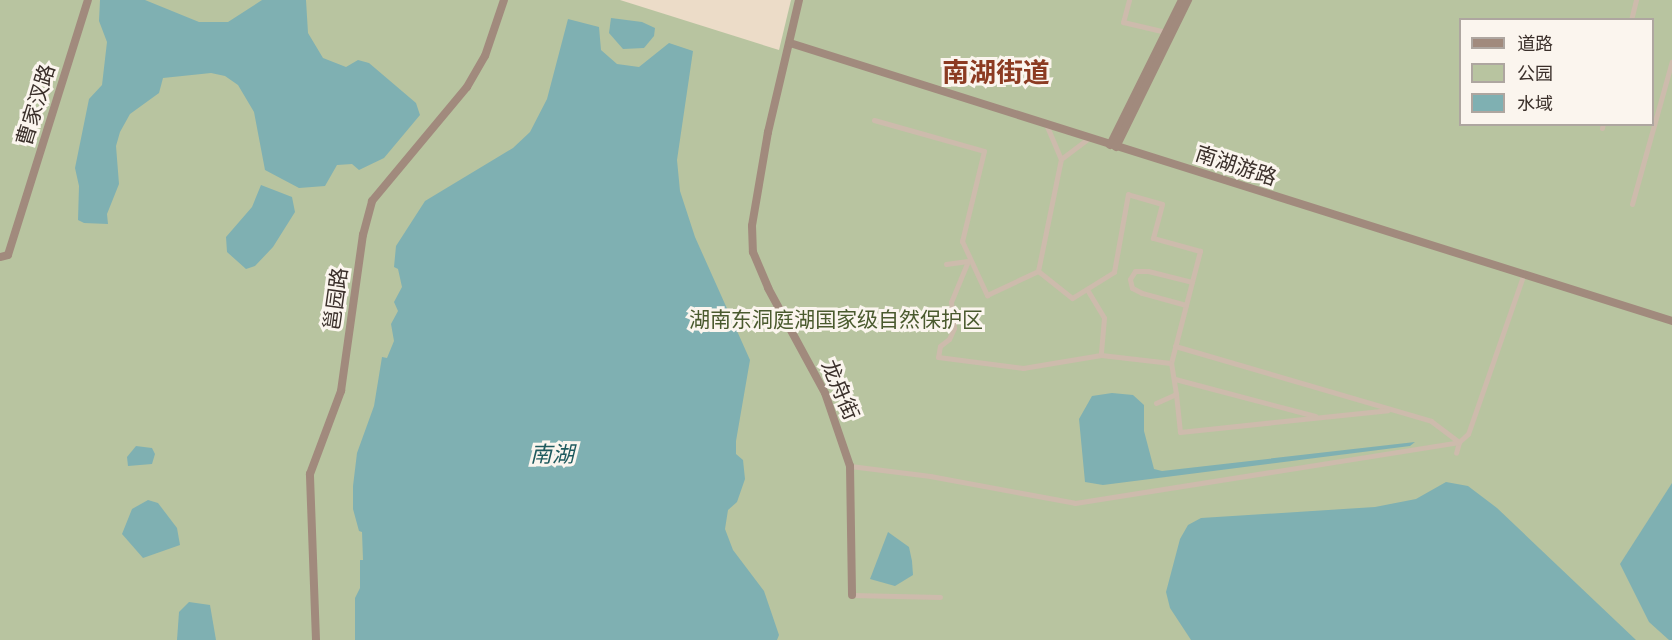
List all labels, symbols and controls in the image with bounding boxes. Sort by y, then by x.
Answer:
legend [1459,18,1654,126]
text: 道路 [1517,31,1553,56]
district label: 南湖街道 [942,57,1050,89]
street label: 曹家汊路 [12,61,60,149]
text: 公园 [1517,61,1553,86]
text: 水域 [1517,91,1553,116]
street label: 南湖游路 [1192,141,1280,191]
street label: 邕园路 [319,266,353,332]
park label: 湖南东洞庭湖国家级自然保护区 [689,307,983,333]
street label: 龙舟街 [816,356,864,424]
water label: 南湖 [530,442,574,468]

